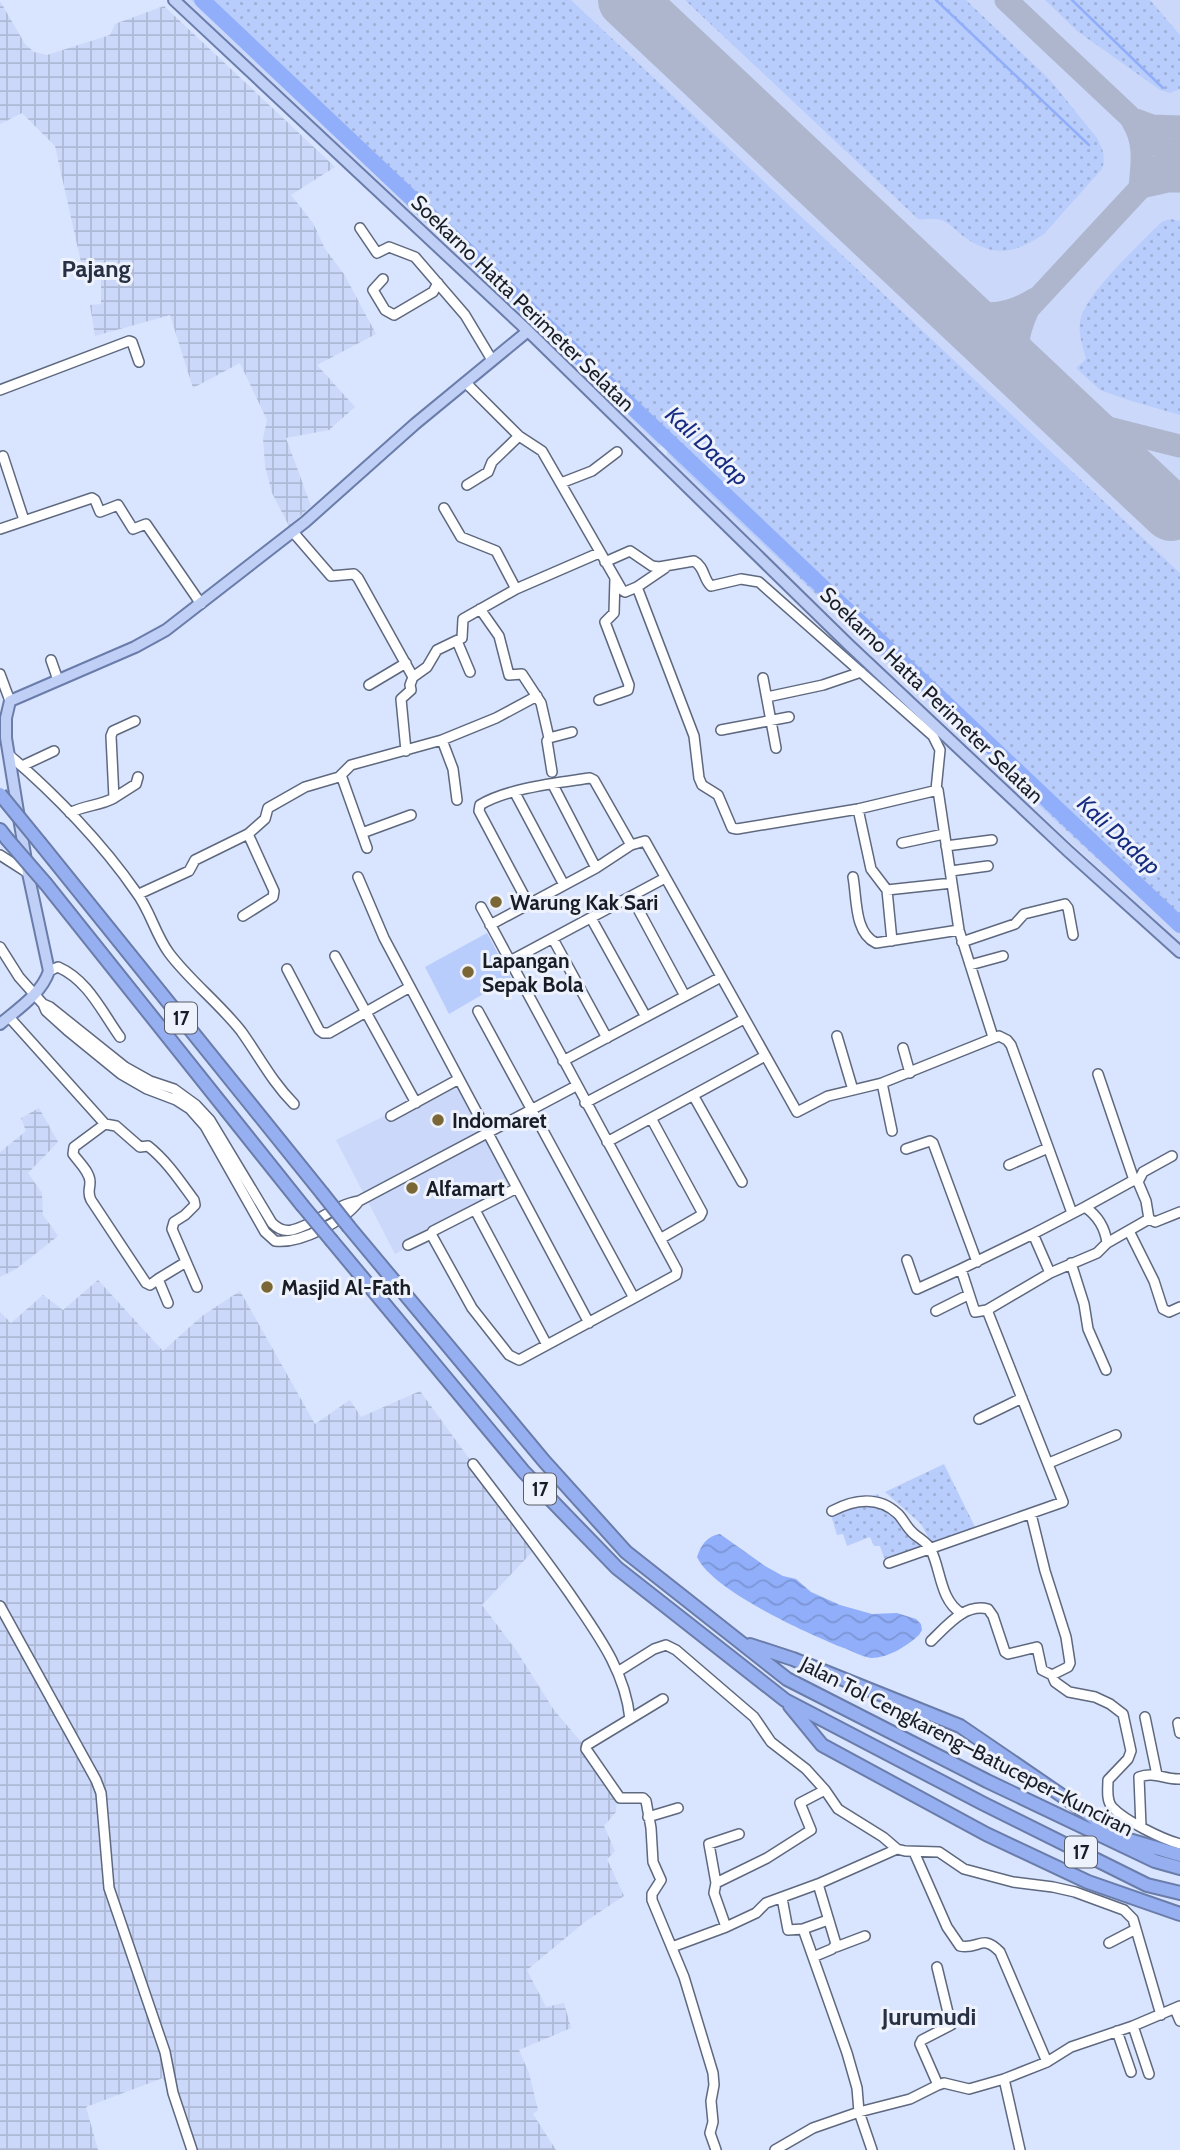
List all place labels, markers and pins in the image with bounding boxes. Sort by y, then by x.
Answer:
place label: Warung Kak Sari [510,890,658,915]
marker: Warung Kak Sari [488,894,504,910]
place label: Lapangan Sepak Bola [482,948,584,997]
marker: Lapangan Sepak Bola [460,964,476,980]
place label: Indomaret [452,1108,547,1133]
marker: Indomaret [430,1112,446,1128]
place label: Alfamart [426,1176,505,1201]
marker: Alfamart [404,1180,420,1196]
place label: Masjid Al-Fath [281,1275,411,1300]
marker: Masjid Al-Fath [259,1279,275,1295]

